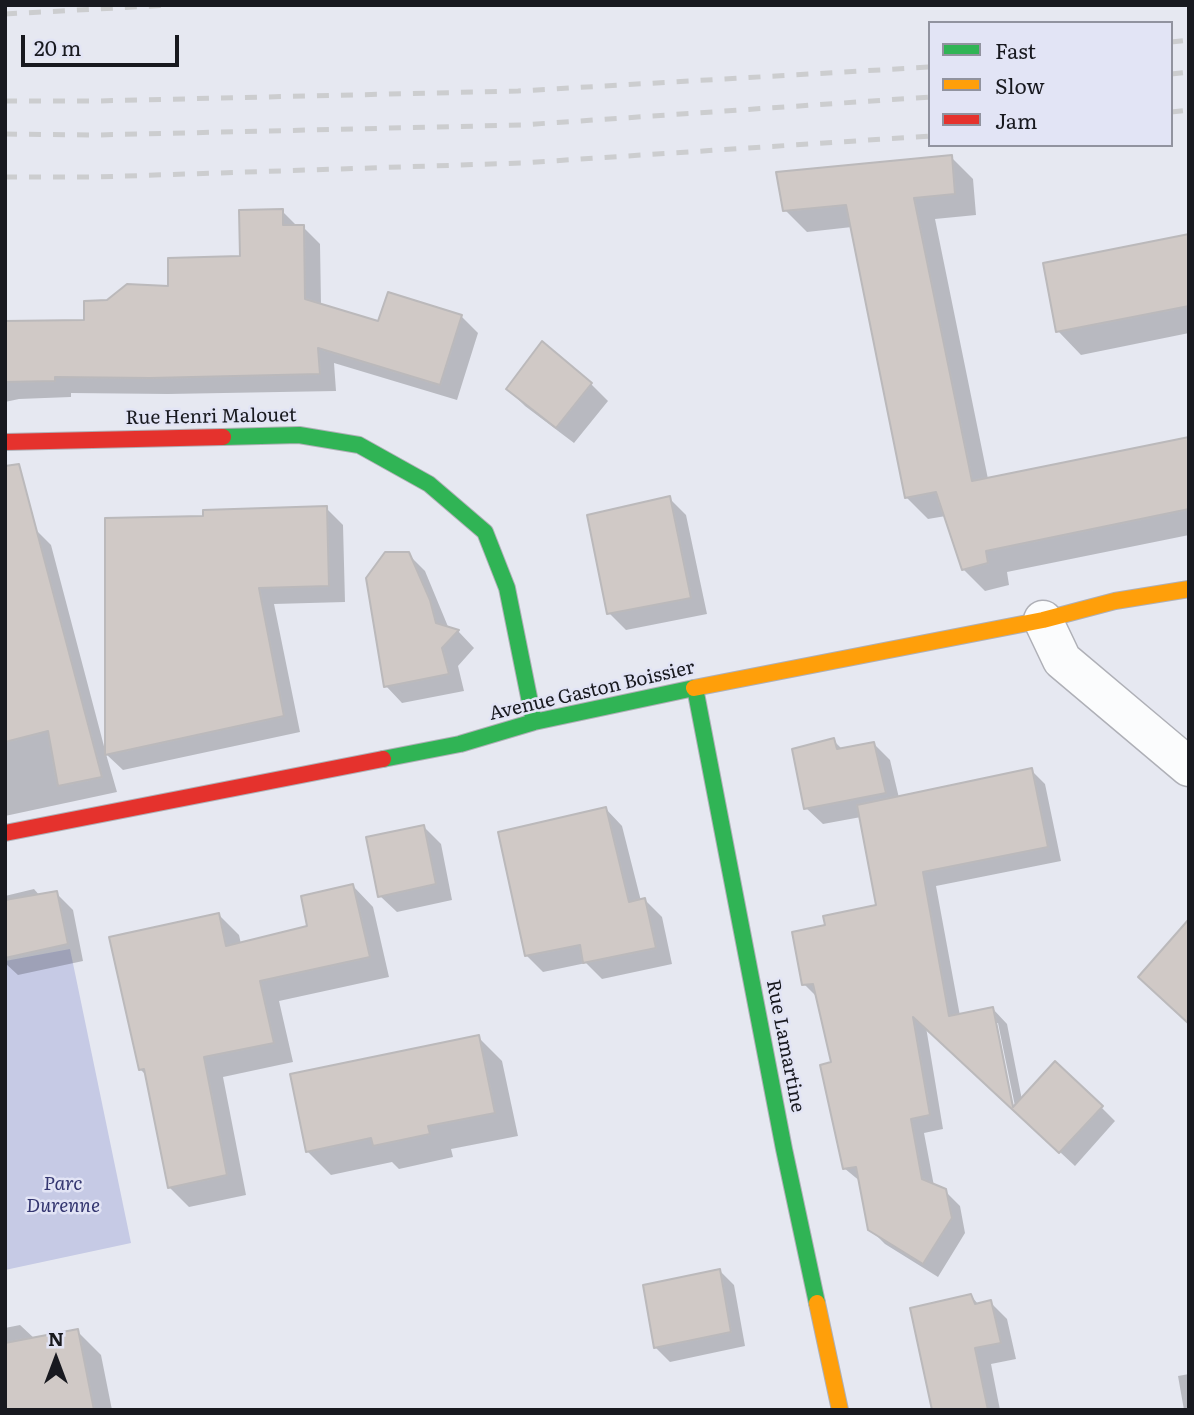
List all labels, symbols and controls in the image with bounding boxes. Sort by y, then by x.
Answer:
scale bar [24,21,182,65]
legend [928,21,1173,147]
text: 20 m [34,31,81,62]
text: Fast [995,34,1036,65]
text: Slow [995,69,1045,100]
text: Jam [995,104,1037,135]
street label: Rue Henri Malouet [125,404,297,430]
street label: Avenue Gaston Boissier [487,656,697,726]
street label: Rue Lamartine [761,978,809,1114]
park label: Parc Durenne [26,1173,100,1217]
north arrow [21,1324,91,1394]
text: N [48,1324,64,1352]

